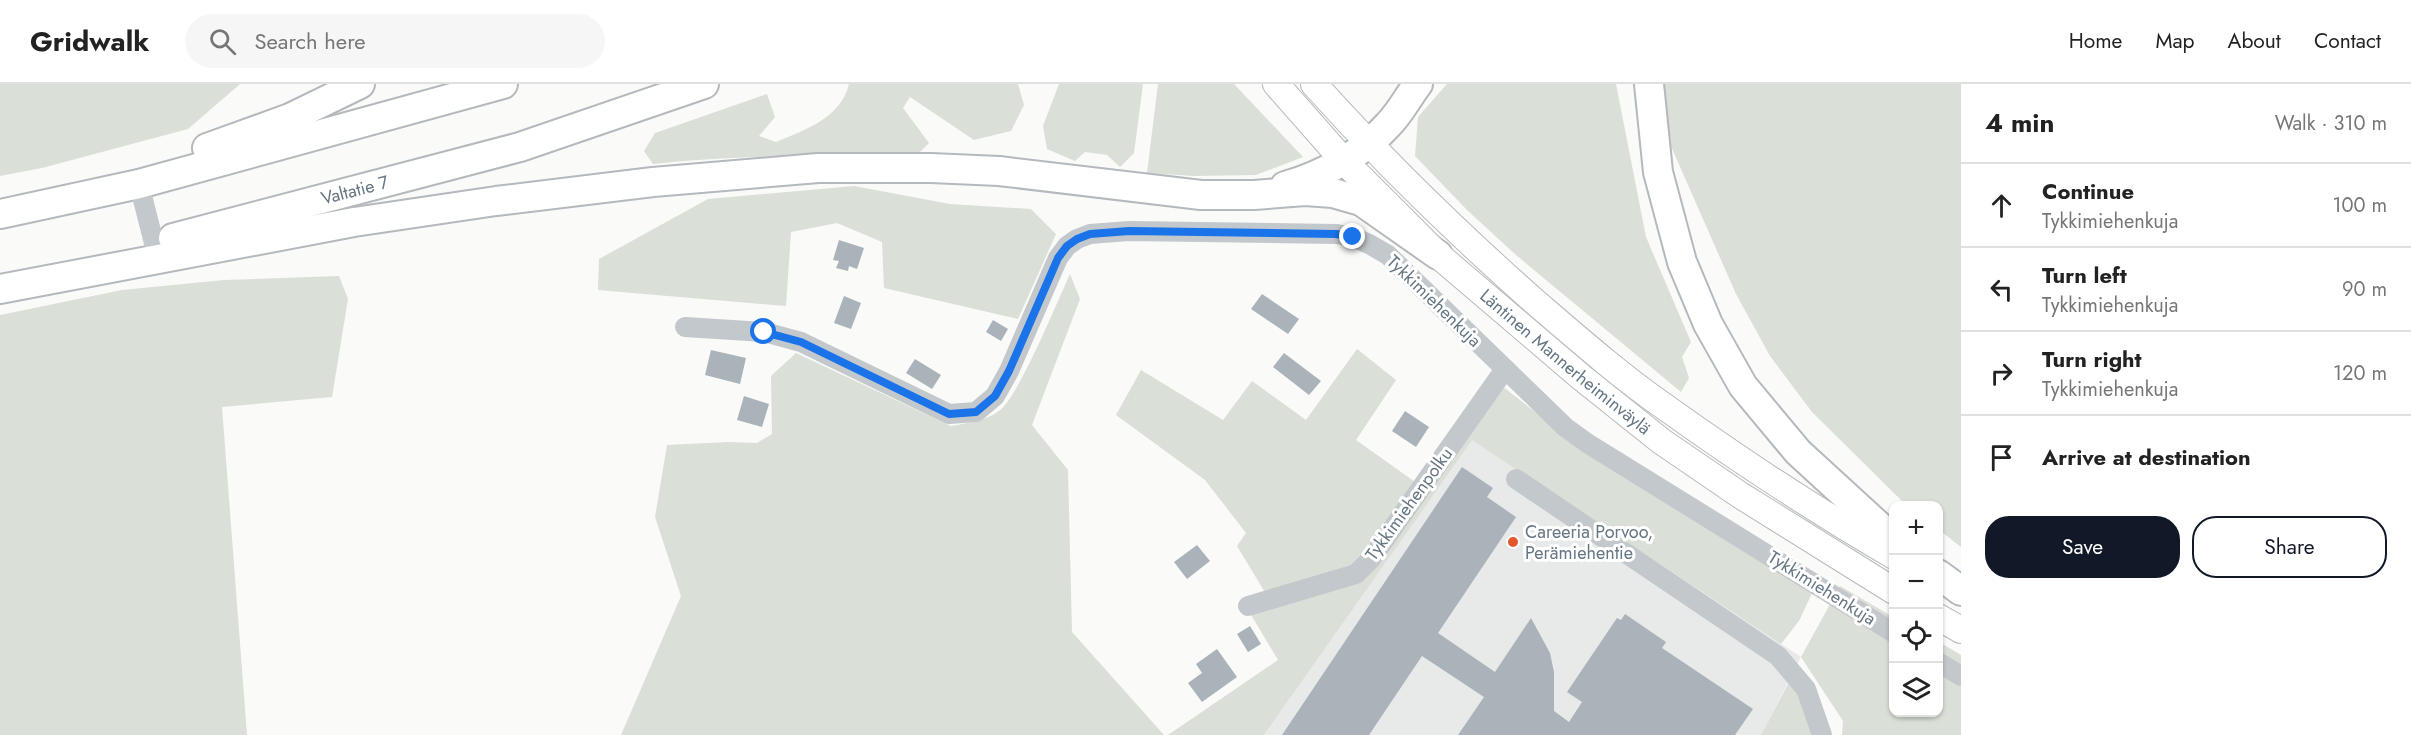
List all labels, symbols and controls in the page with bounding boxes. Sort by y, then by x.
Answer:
search box [185,14,605,68]
text: Gridwalk [30,21,149,62]
icon: search [206,25,239,58]
text: Search here [254,25,366,57]
text: Home [2069,26,2122,56]
text: Map [2155,26,2195,56]
text: About [2228,26,2281,56]
text: Contact [2314,26,2381,56]
text: 4 min [1985,104,2054,142]
text: Walk · 310 m [2275,109,2387,138]
street label: Valtatie 7 [318,169,392,212]
text: Continue [2042,175,2134,207]
icon: ahead [1985,189,2018,222]
text: 100 m [2332,191,2387,220]
text: Tykkimiehenkuja [2042,207,2178,236]
route end [1339,223,1365,249]
street label: Tykkimiehenkuja [1381,249,1487,353]
text: Turn left [2042,259,2127,291]
icon: left [1985,273,2018,306]
text: 90 m [2342,275,2387,304]
street label: Läntinen Mannerheiminväylä [1474,283,1656,441]
text: Tykkimiehenkuja [2042,291,2178,320]
route start [750,318,776,344]
text: Turn right [2042,343,2142,375]
icon: right [1985,357,2018,390]
text: 120 m [2333,359,2387,388]
text: Tykkimiehenkuja [2042,375,2178,404]
icon: arrive [1985,441,2018,474]
text: Arrive at destination [2042,441,2251,473]
street label: Tykkimiehenpolku [1359,442,1459,566]
map controls [1889,501,1943,717]
button: + [1889,501,1943,555]
button: Save [1985,516,2180,578]
button: Share [2192,516,2387,578]
place label: Careeria Porvoo, Perämiehentie [1525,519,1653,566]
marker: Careeria Porvoo, Perämiehentie [1506,535,1520,549]
street label: Tykkimiehenkuja [1763,544,1881,632]
button: − [1889,555,1943,609]
button: locate [1889,609,1943,663]
button: layers [1889,663,1943,717]

